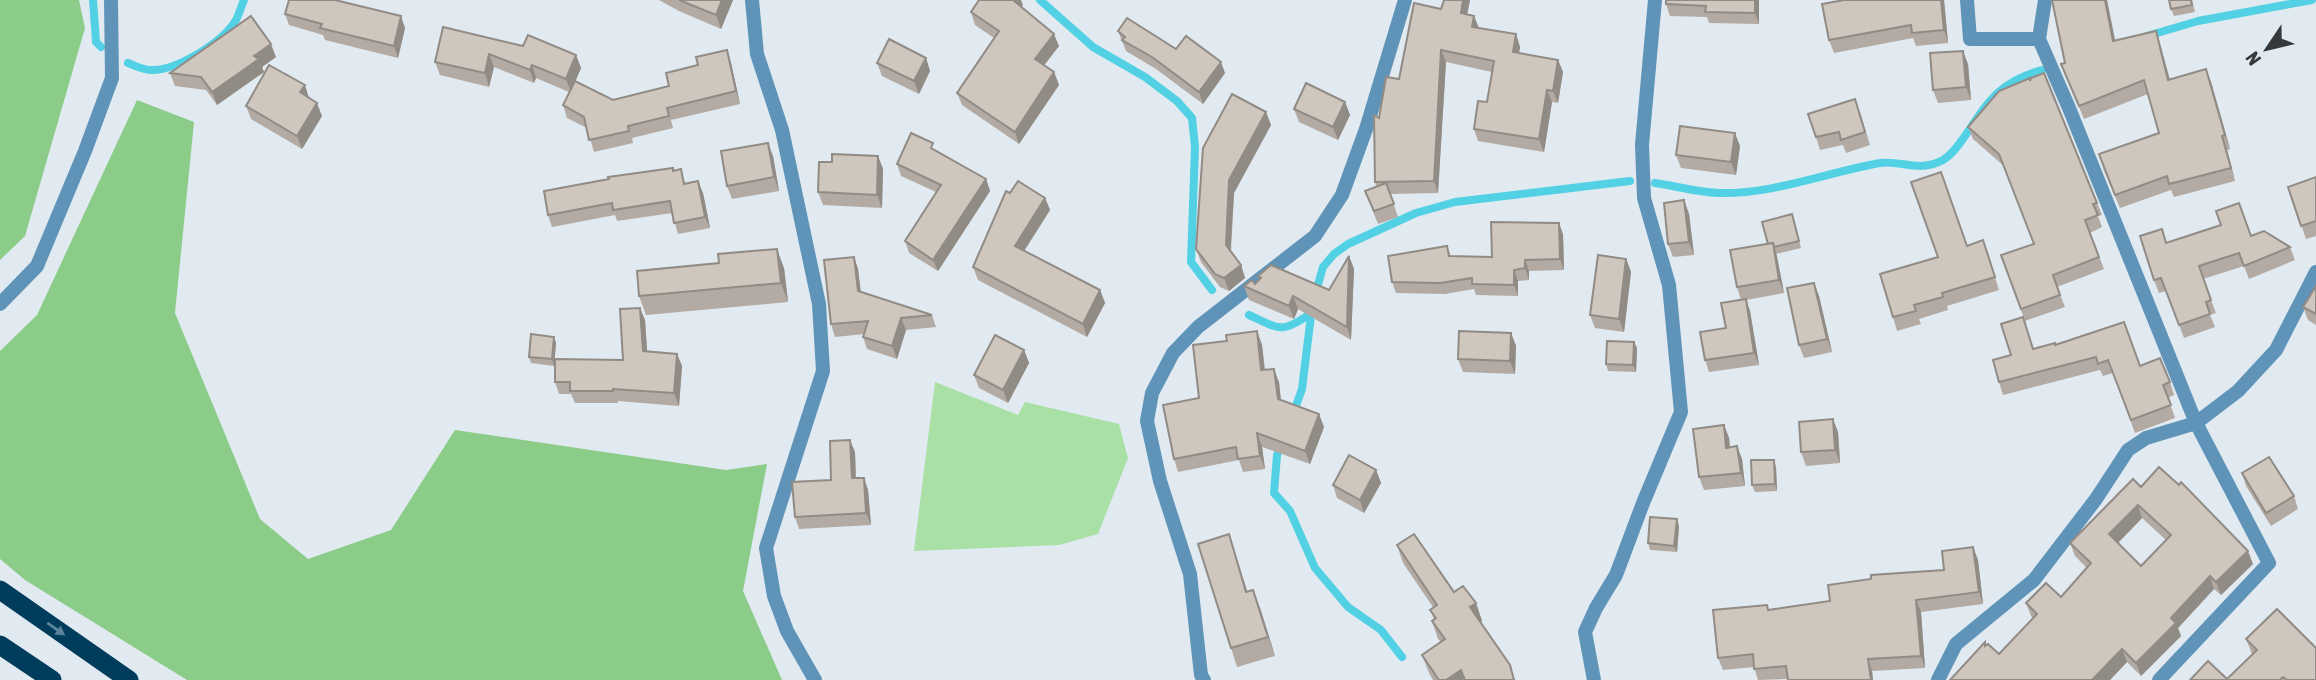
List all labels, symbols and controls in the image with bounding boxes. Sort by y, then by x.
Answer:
north arrow [2232,14,2302,84]
text: N [2241,48,2265,70]
one-way arrow [47,622,65,636]

